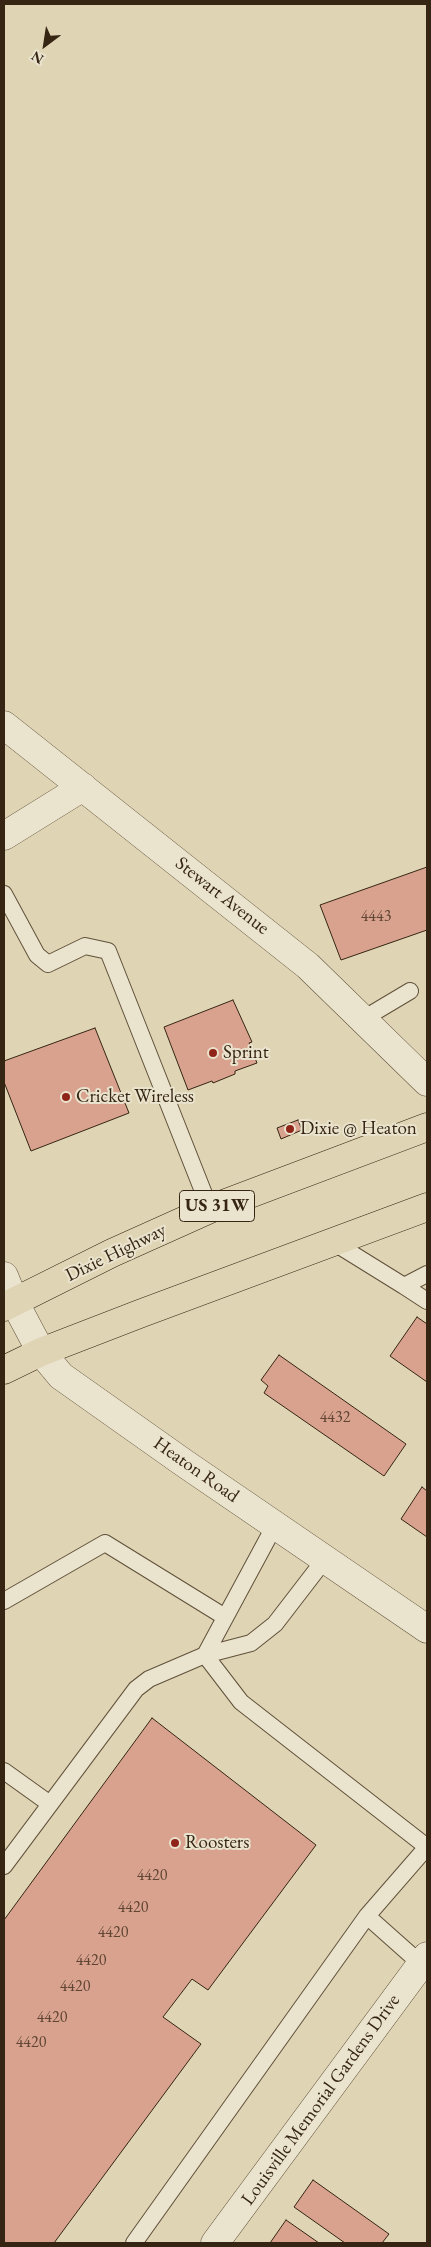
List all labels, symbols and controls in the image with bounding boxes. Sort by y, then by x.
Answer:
north arrow [20,20,70,70]
text: N [28,47,47,68]
street label: Stewart Avenue [170,852,274,940]
house number: 4443 [361,907,391,927]
place label: Sprint [223,1042,269,1064]
marker: Sprint [207,1047,219,1059]
place label: Cricket Wireless [76,1086,194,1108]
marker: Cricket Wireless [60,1091,72,1103]
place label: Dixie @ Heaton [300,1118,417,1140]
marker: Dixie @ Heaton [284,1123,296,1135]
road number: US 31W [180,1190,254,1222]
street label: Dixie Highway [62,1219,170,1287]
house number: 4432 [320,1408,350,1428]
street label: Heaton Road [149,1432,243,1508]
place label: Roosters [185,1832,249,1854]
marker: Roosters [169,1837,181,1849]
house number: 4420 [137,1866,167,1886]
house number: 4420 [118,1898,148,1918]
house number: 4420 [98,1923,128,1943]
house number: 4420 [76,1951,106,1971]
house number: 4420 [60,1977,90,1997]
street label: Louisville Memorial Gardens Drive [237,1990,405,2210]
house number: 4420 [37,2008,67,2028]
house number: 4420 [16,2033,46,2053]

